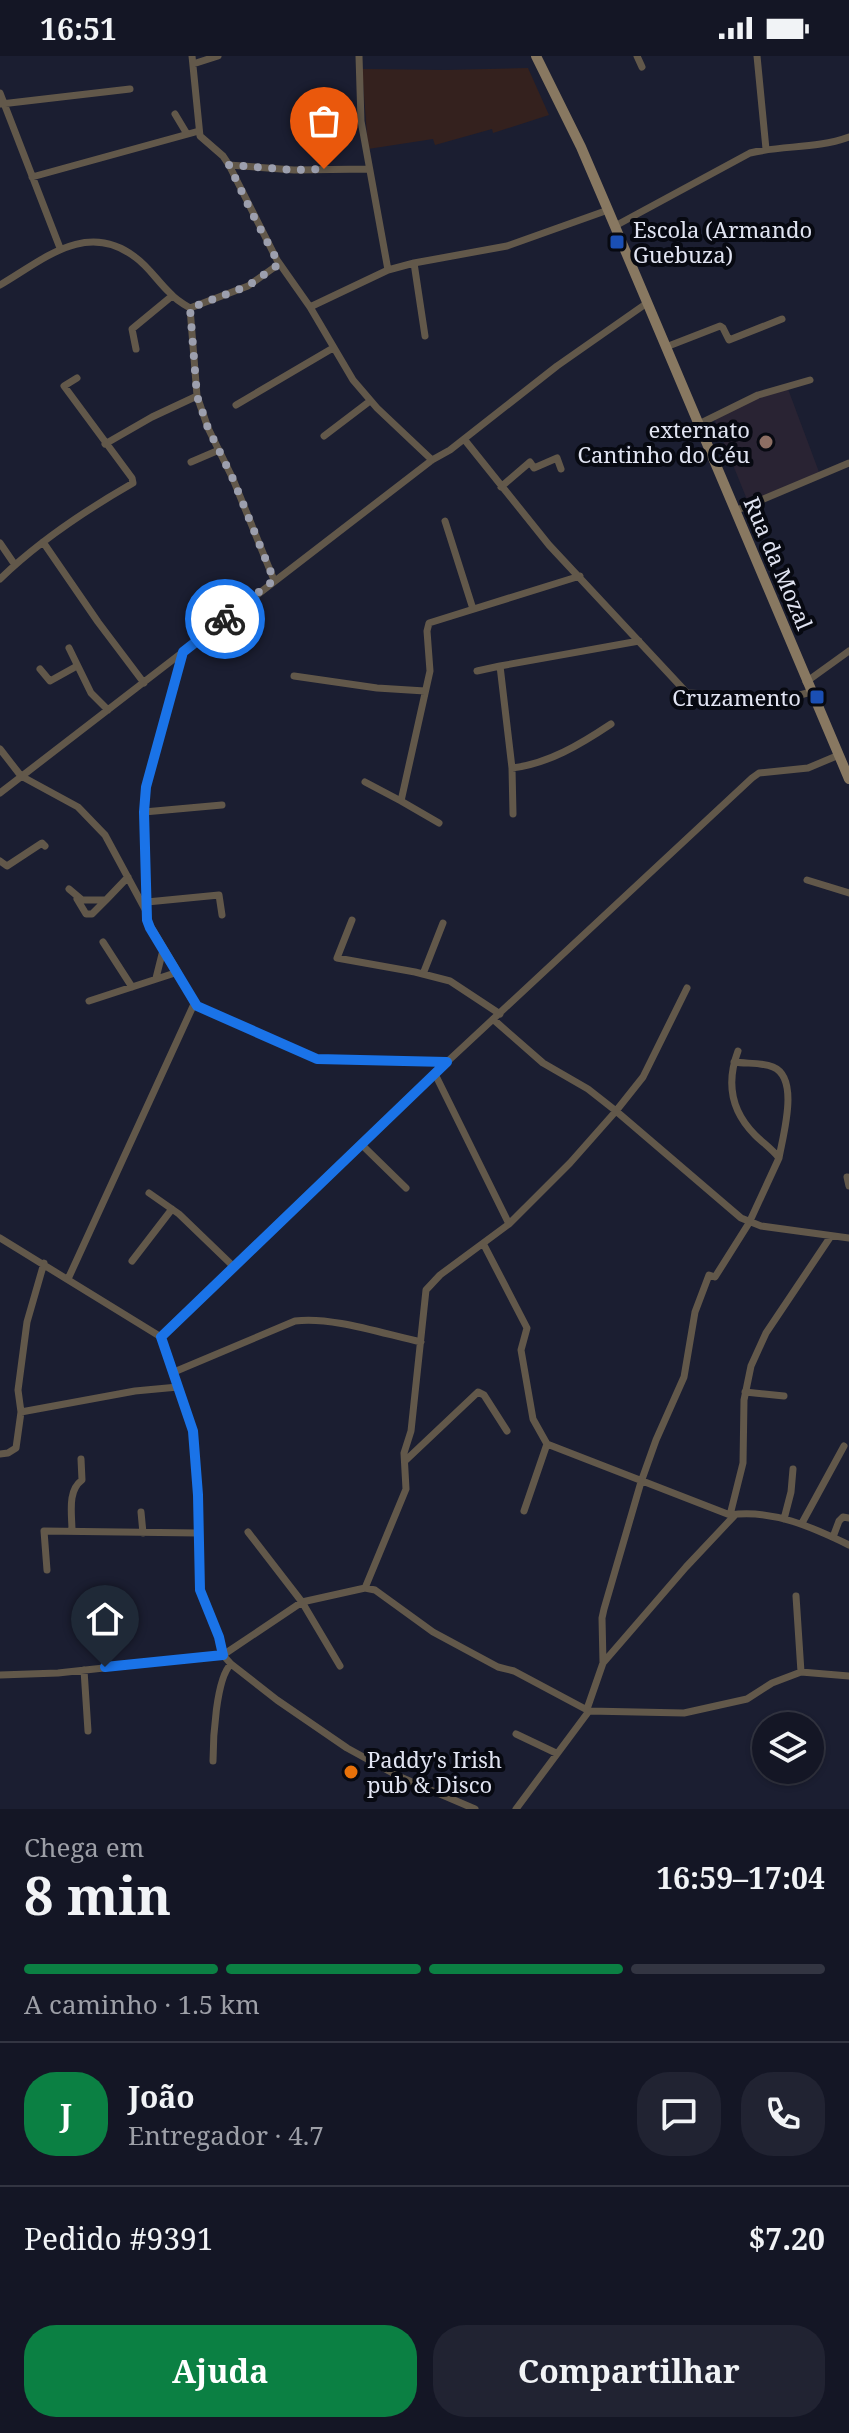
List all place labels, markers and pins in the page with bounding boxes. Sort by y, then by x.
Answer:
pin [290,87,358,169]
place label: Escola (Armando Guebuza) [633,214,812,269]
marker: Escola (Armando Guebuza) [608,233,626,251]
place label: externato Cantinho do Céu [577,414,750,469]
marker: externato Cantinho do Céu [757,433,775,451]
place label: Cruzamento [672,682,801,712]
marker: Cruzamento [808,688,826,706]
pin [71,1585,139,1667]
place label: Paddy's Irish pub & Disco [367,1744,502,1799]
marker: Paddy's Irish pub & Disco [342,1763,360,1781]

